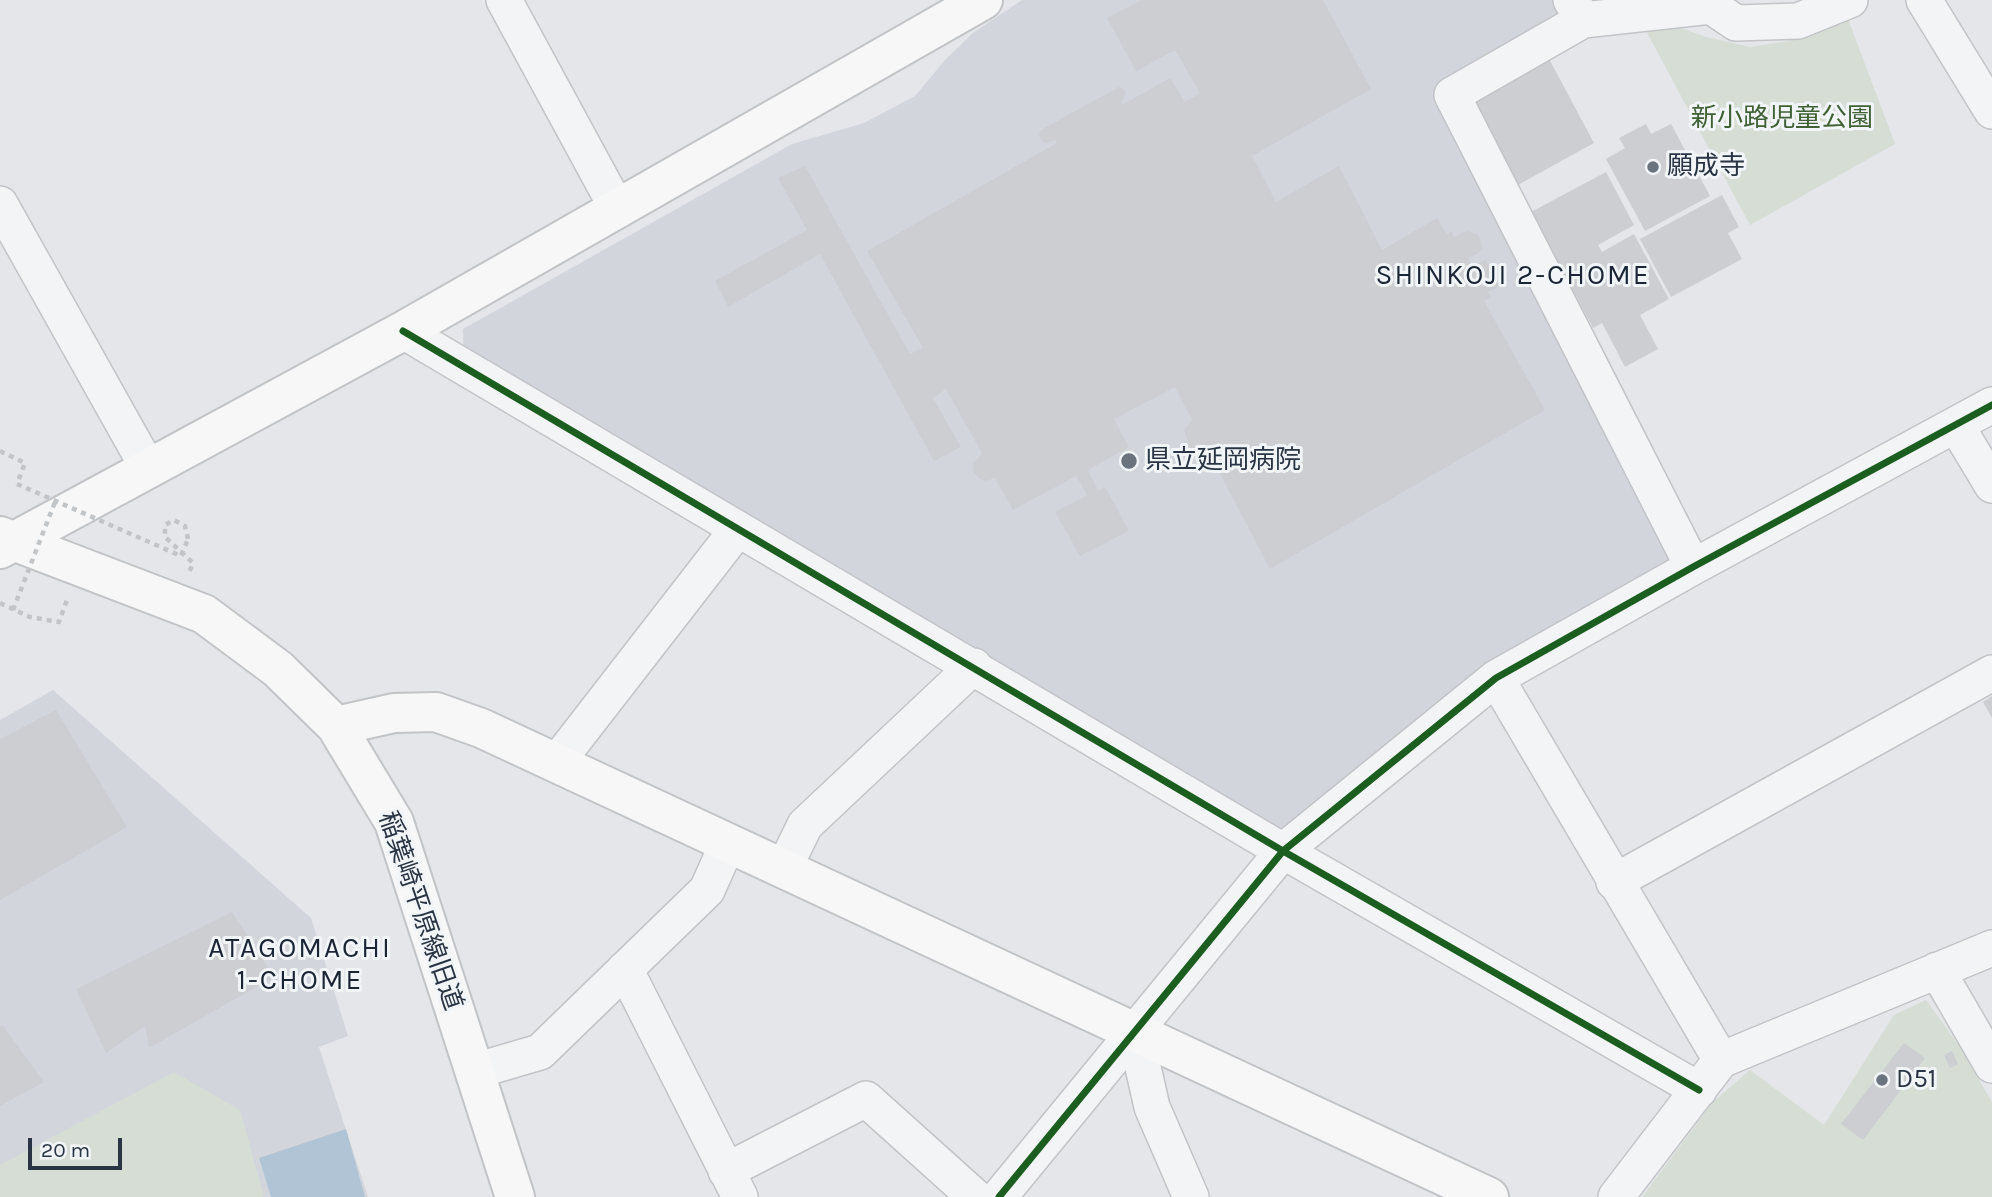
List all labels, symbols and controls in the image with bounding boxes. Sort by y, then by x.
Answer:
park label: 新小路児童公園 [1691,103,1873,135]
place label: 願成寺 [1667,151,1745,183]
marker: 願成寺 [1645,159,1661,175]
district label: SHINKOJI 2-CHOME [1378,259,1648,293]
place label: 県立延岡病院 [1145,445,1301,477]
marker: 県立延岡病院 [1119,451,1139,471]
street label: 稲葉崎平原線旧道 [371,808,469,1014]
district label: ATAGOMACHI 1-CHOME [209,932,391,998]
place label: D51 [1896,1064,1936,1096]
marker: D51 [1874,1072,1890,1088]
scale bar [32,1124,126,1168]
text: 20 m [41,1138,90,1162]

